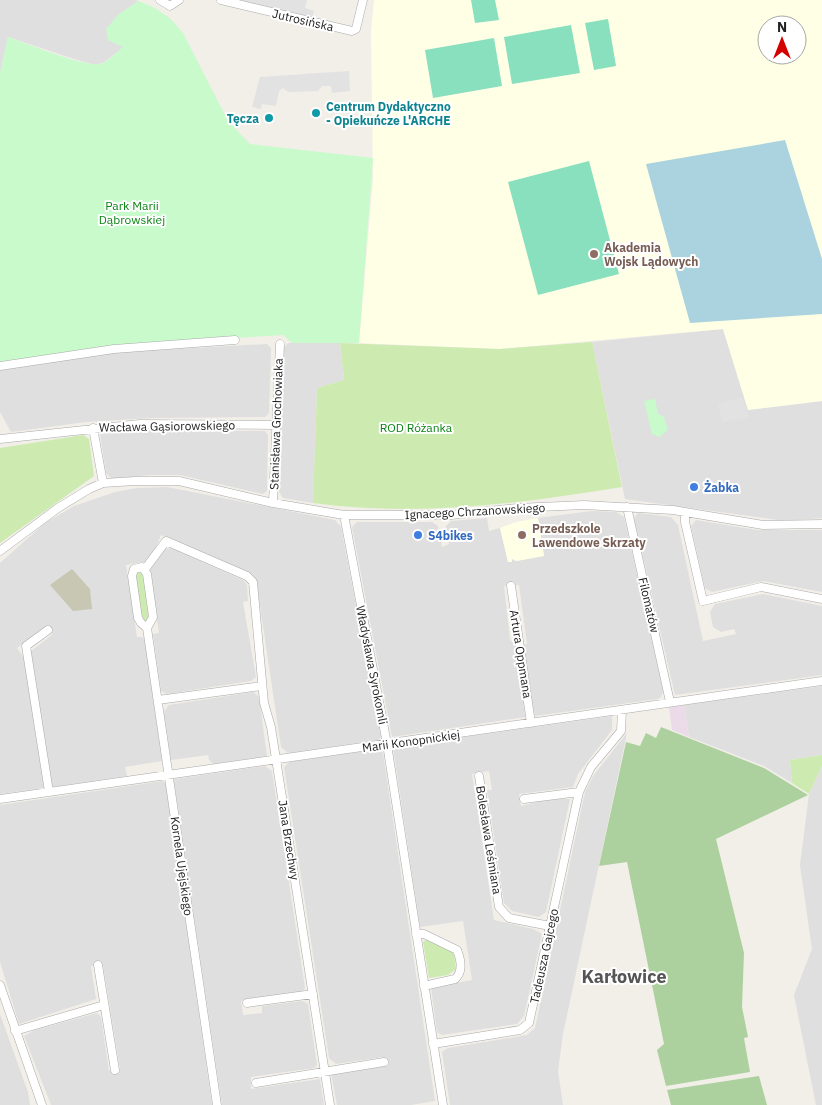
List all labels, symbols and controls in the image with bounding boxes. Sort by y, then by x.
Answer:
street label: Jutrosińska [271,6,336,34]
north arrow [757,15,807,65]
text: N [777,18,787,36]
place label: Centrum Dydaktyczno - Opiekuńcze L'ARCHE [326,99,451,128]
marker: Centrum Dydaktyczno - Opiekuńcze L'ARCHE [310,107,322,119]
place label: Tęcza [227,111,259,126]
marker: Tęcza [263,112,275,124]
park label: Park Marii Dąbrowskiej [99,198,165,227]
place label: Akademia Wojsk Lądowych [604,240,698,269]
marker: Akademia Wojsk Lądowych [588,248,600,260]
street label: Stanisława Grochowiaka [266,357,286,490]
street label: Wacława Gąsiorowskiego [99,417,236,435]
park label: ROD Różanka [380,420,453,435]
place label: Żabka [704,480,739,495]
marker: Żabka [688,481,700,493]
street label: Ignacego Chrzanowskiego [404,500,546,522]
place label: Przedszkole Lawendowe Skrzaty [532,521,646,550]
place label: S4bikes [428,528,473,543]
marker: S4bikes [412,529,424,541]
marker: Przedszkole Lawendowe Skrzaty [516,529,528,541]
street label: Filomatów [635,576,663,634]
street label: Władysława Syrokomli [353,604,391,726]
street label: Artura Oppmana [507,609,535,700]
street label: Marii Konopnickiej [361,727,461,755]
street label: Bolesława Leśmiana [473,785,505,896]
street label: Jana Brzechwy [275,799,303,881]
street label: Kornela Ujejskiego [168,816,196,917]
street label: Tadeusza Gajcego [527,907,561,1005]
district label: Karłowice [581,965,667,988]

